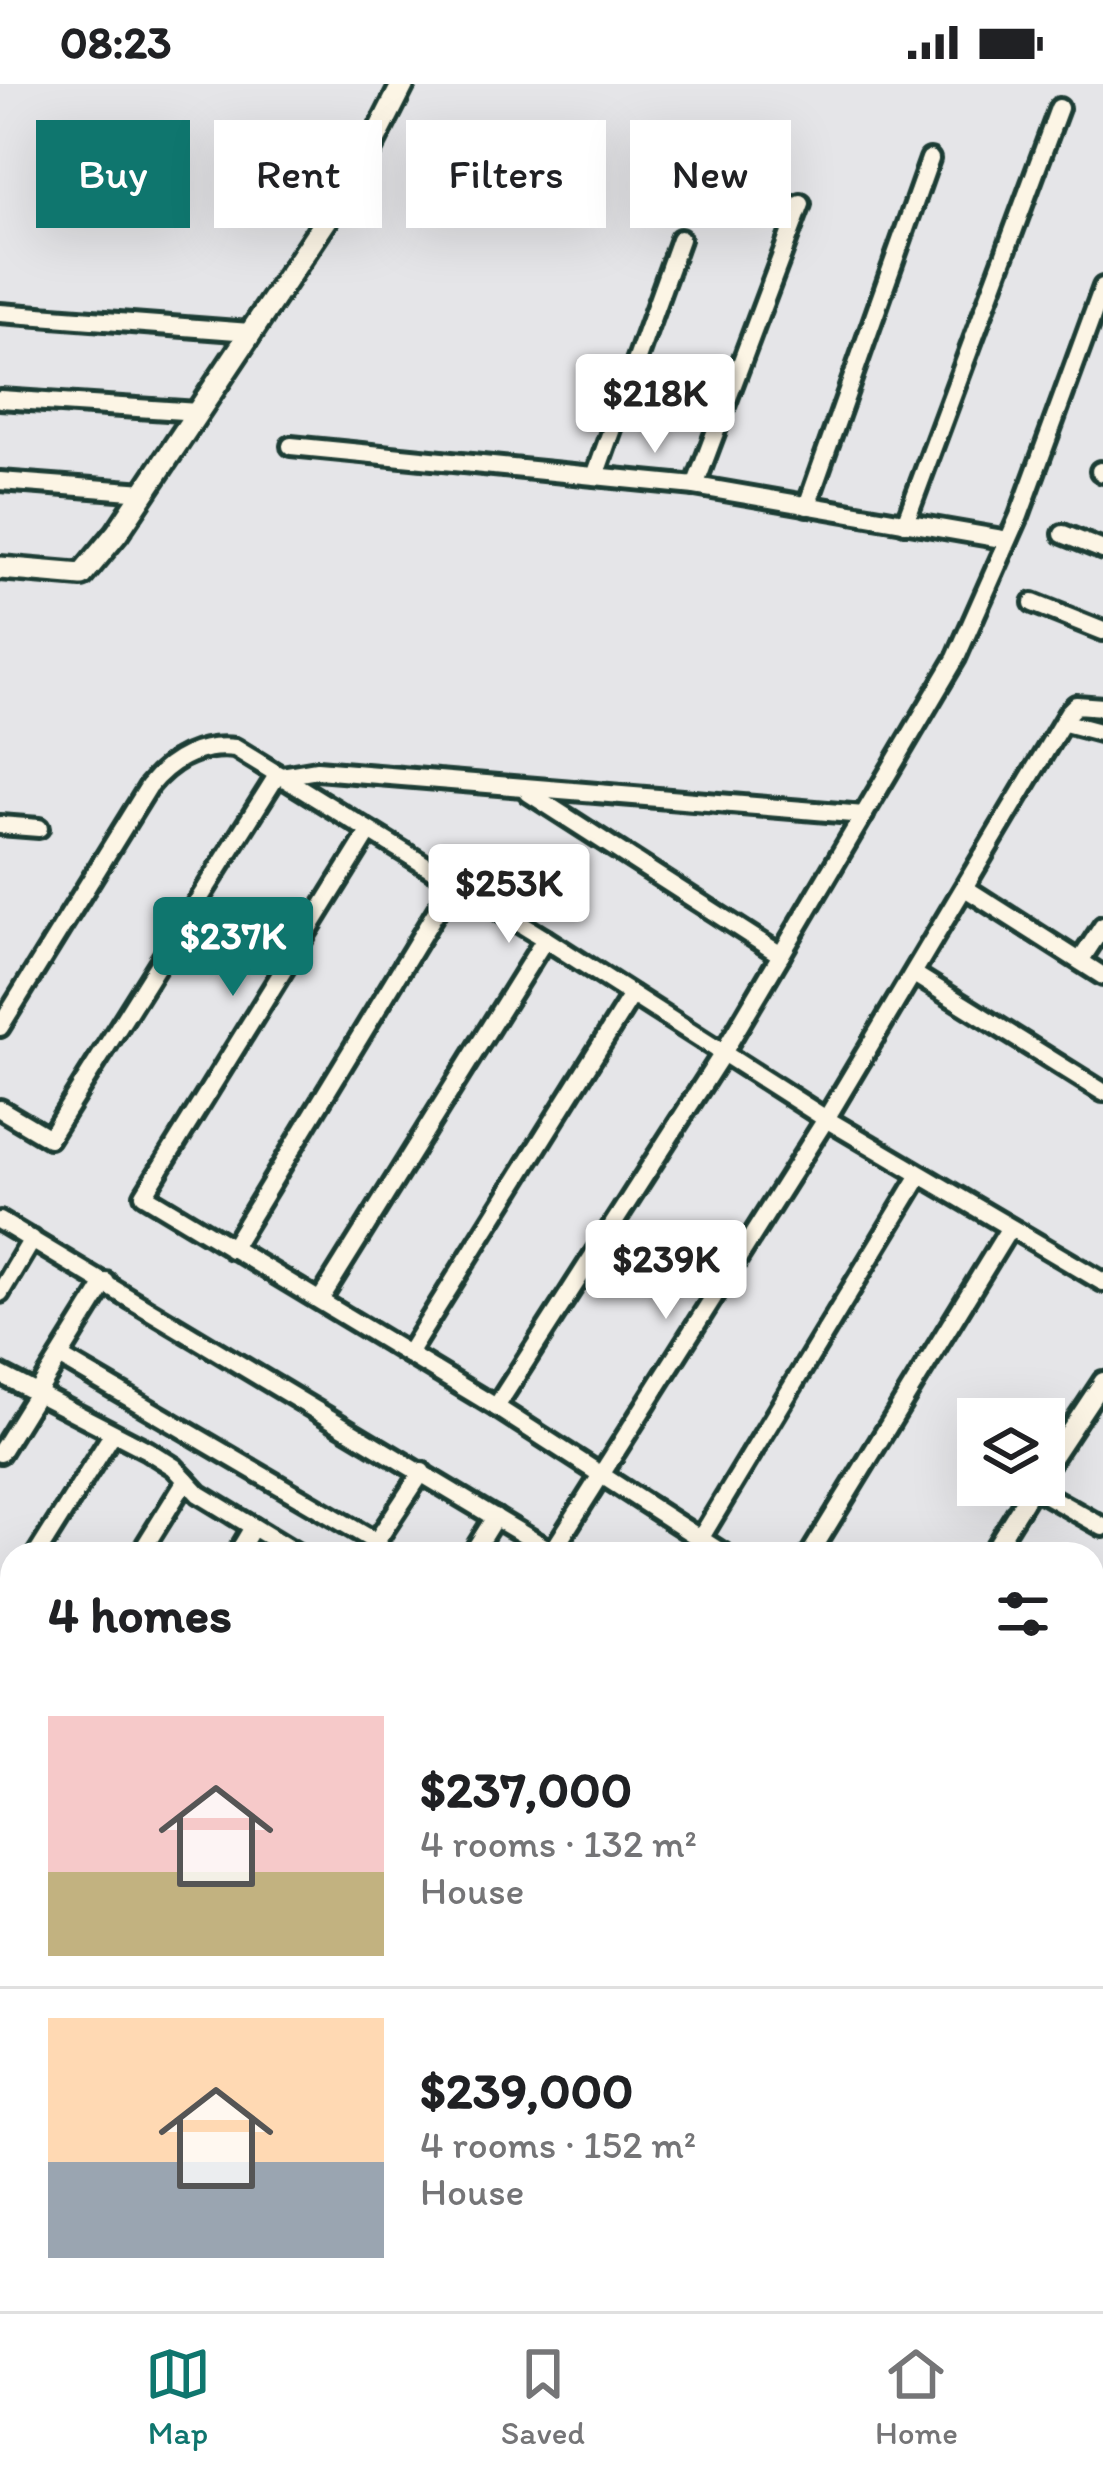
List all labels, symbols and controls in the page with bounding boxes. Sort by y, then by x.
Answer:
text: 08:23 [60,15,172,69]
chip: Buy [36,120,190,228]
chip: Rent [214,120,382,228]
chip: Filters [406,120,606,228]
chip: New [630,120,791,228]
pin: $218K [571,354,739,456]
text: $218K [603,369,707,416]
pin: $253K [425,844,593,946]
text: $253K [456,859,562,906]
pin: $237K [149,897,317,999]
text: $237K [180,912,286,959]
pin: $239K [582,1220,750,1322]
text: $239K [613,1235,719,1282]
map controls [957,1398,1065,1506]
button: layers [957,1398,1065,1506]
icon: filters [990,1581,1056,1647]
text: 4 homes [48,1584,232,1645]
text: $237,000 [420,1759,632,1820]
icon: home [144,1764,288,1908]
text: 4 rooms · 132 m² [420,1820,697,1867]
text: House [420,1867,524,1914]
text: $239,000 [420,2060,634,2121]
icon: home [144,2066,288,2210]
text: 4 rooms · 152 m² [420,2121,696,2168]
text: House [420,2168,524,2215]
tab: Map [145,2341,211,2452]
tab: Saved [501,2341,585,2452]
tab: Home [875,2341,958,2452]

